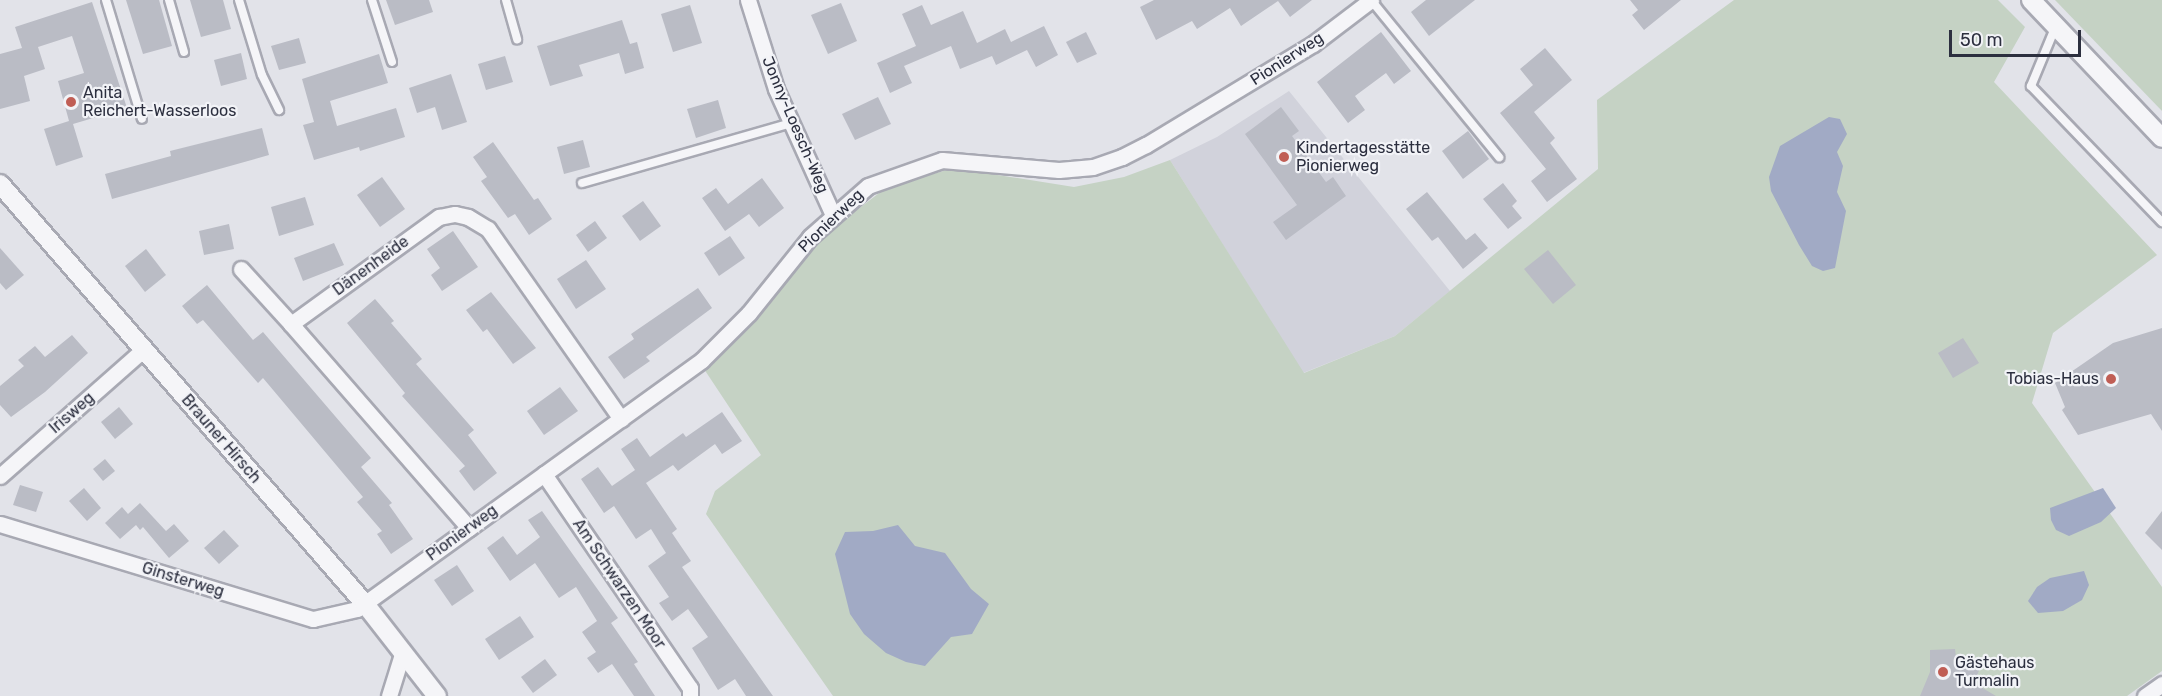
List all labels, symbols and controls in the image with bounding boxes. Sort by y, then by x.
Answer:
scale bar [1952,18,2084,56]
street label: Pionierweg [1247,28,1327,90]
text: 50 m [1960,29,2003,51]
street label: Jonny-Loesch-Weg [758,54,832,196]
place label: Anita Reichert-Wasserloos [83,83,236,121]
marker: Anita Reichert-Wasserloos [64,95,78,109]
place label: Kindertagesstätte Pionierweg [1296,138,1430,176]
marker: Kindertagesstätte Pionierweg [1277,150,1291,164]
street label: Pionierweg [794,185,868,257]
street label: Dänenheide [329,232,413,300]
place label: Tobias-Haus [2006,369,2099,389]
marker: Tobias-Haus [2104,372,2118,386]
street label: Irisweg [46,388,98,438]
street label: Brauner Hirsch [177,390,265,488]
street label: Pionierweg [423,501,501,565]
street label: Am Schwarzen Moor [568,515,670,653]
street label: Ginsterweg [140,558,226,602]
place label: Gästehaus Turmalin [1955,653,2034,691]
marker: Gästehaus Turmalin [1936,665,1950,679]

